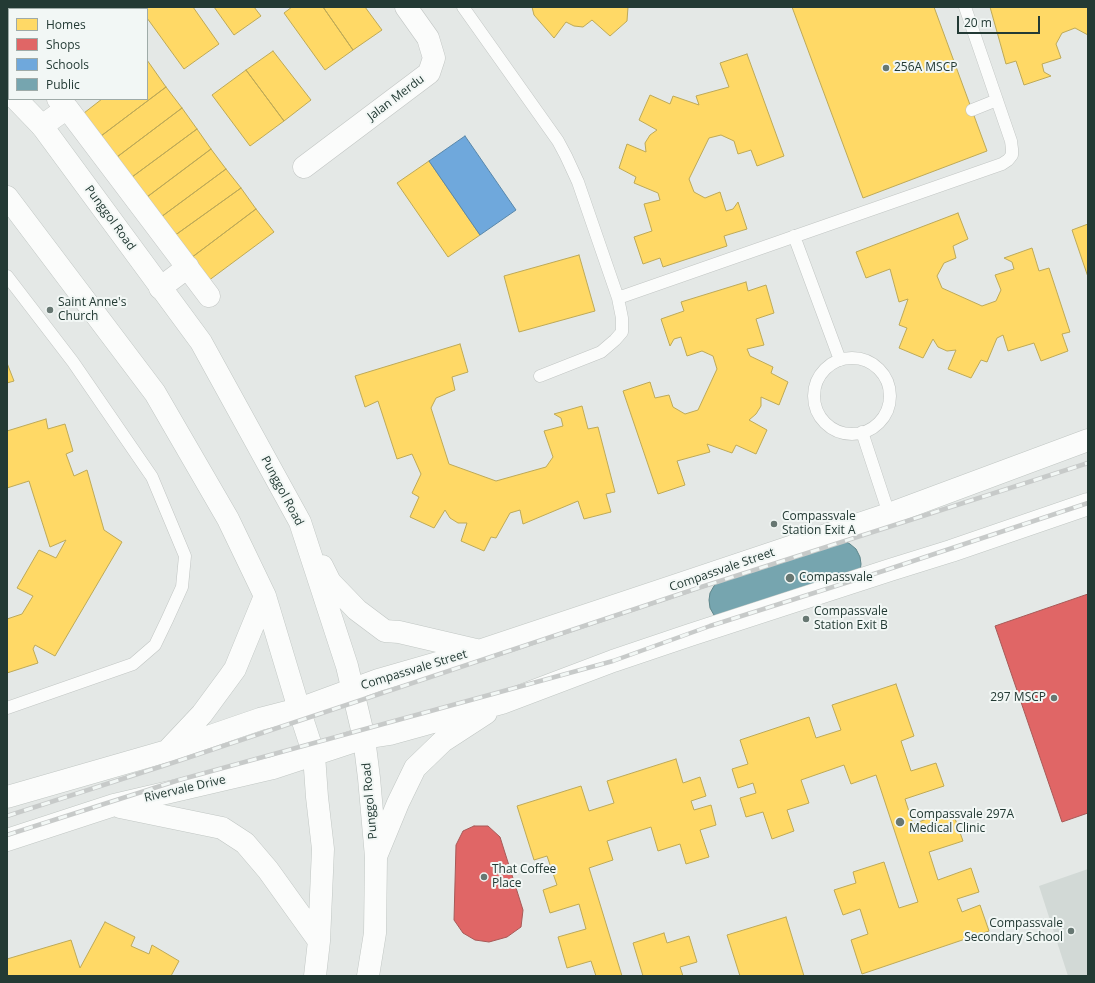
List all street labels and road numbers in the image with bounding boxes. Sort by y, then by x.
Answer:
street label: Jalan Merdu [365,72,427,124]
street label: Punggol Road [82,183,138,253]
street label: Punggol Road [258,454,306,528]
street label: Compassvale Street [667,545,777,595]
street label: Compassvale Street [359,647,469,693]
street label: Punggol Road [359,762,381,840]
street label: Rivervale Drive [143,773,227,805]

